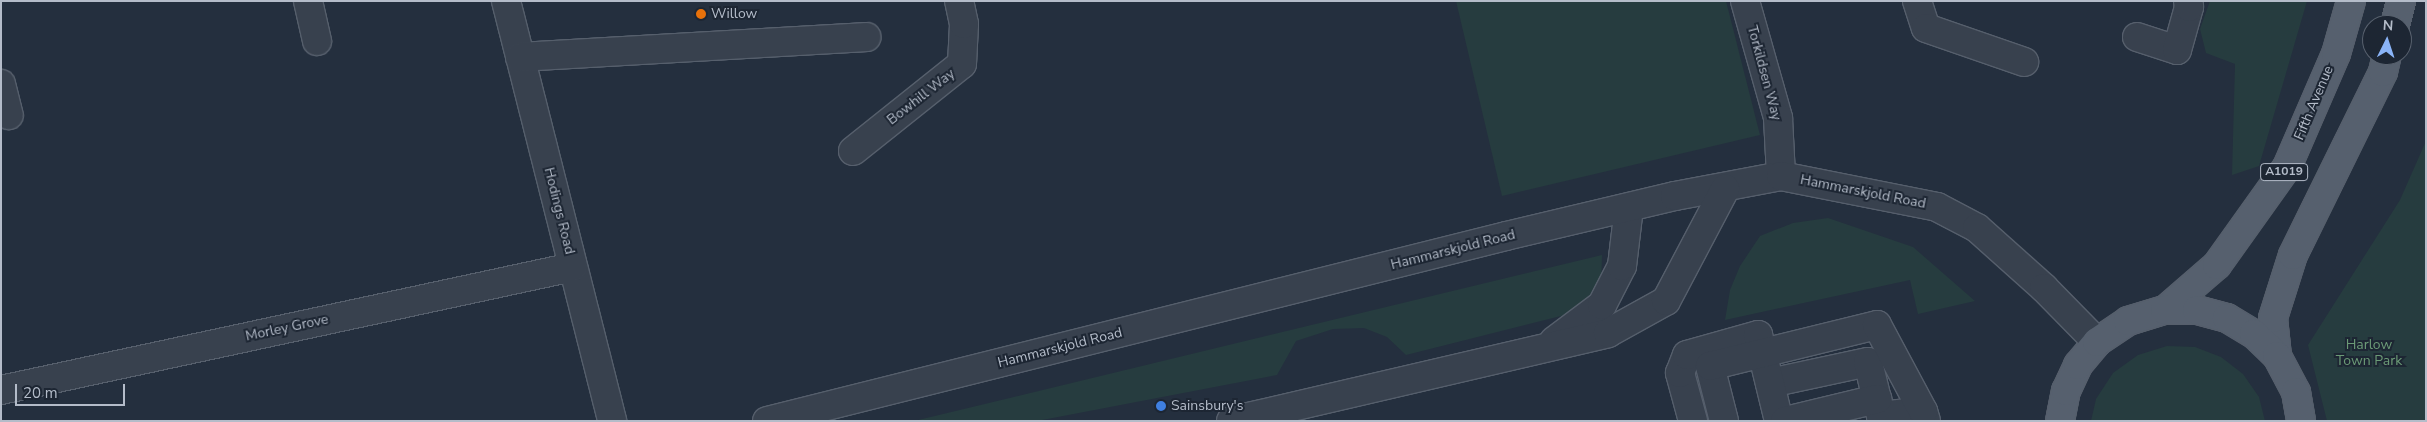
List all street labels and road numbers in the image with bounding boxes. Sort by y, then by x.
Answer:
street label: Torkildsen Way [1743,24,1785,122]
street label: Fifth Avenue [2291,63,2337,143]
street label: Bowhill Way [884,65,958,129]
road number: A1019 [2259,162,2309,182]
street label: Hodings Road [540,166,578,256]
street label: Hammarskjold Road [1799,172,1927,212]
street label: Hammarskjold Road [1389,226,1517,274]
street label: Morley Grove [244,311,330,345]
street label: Hammarskjold Road [996,324,1124,372]

